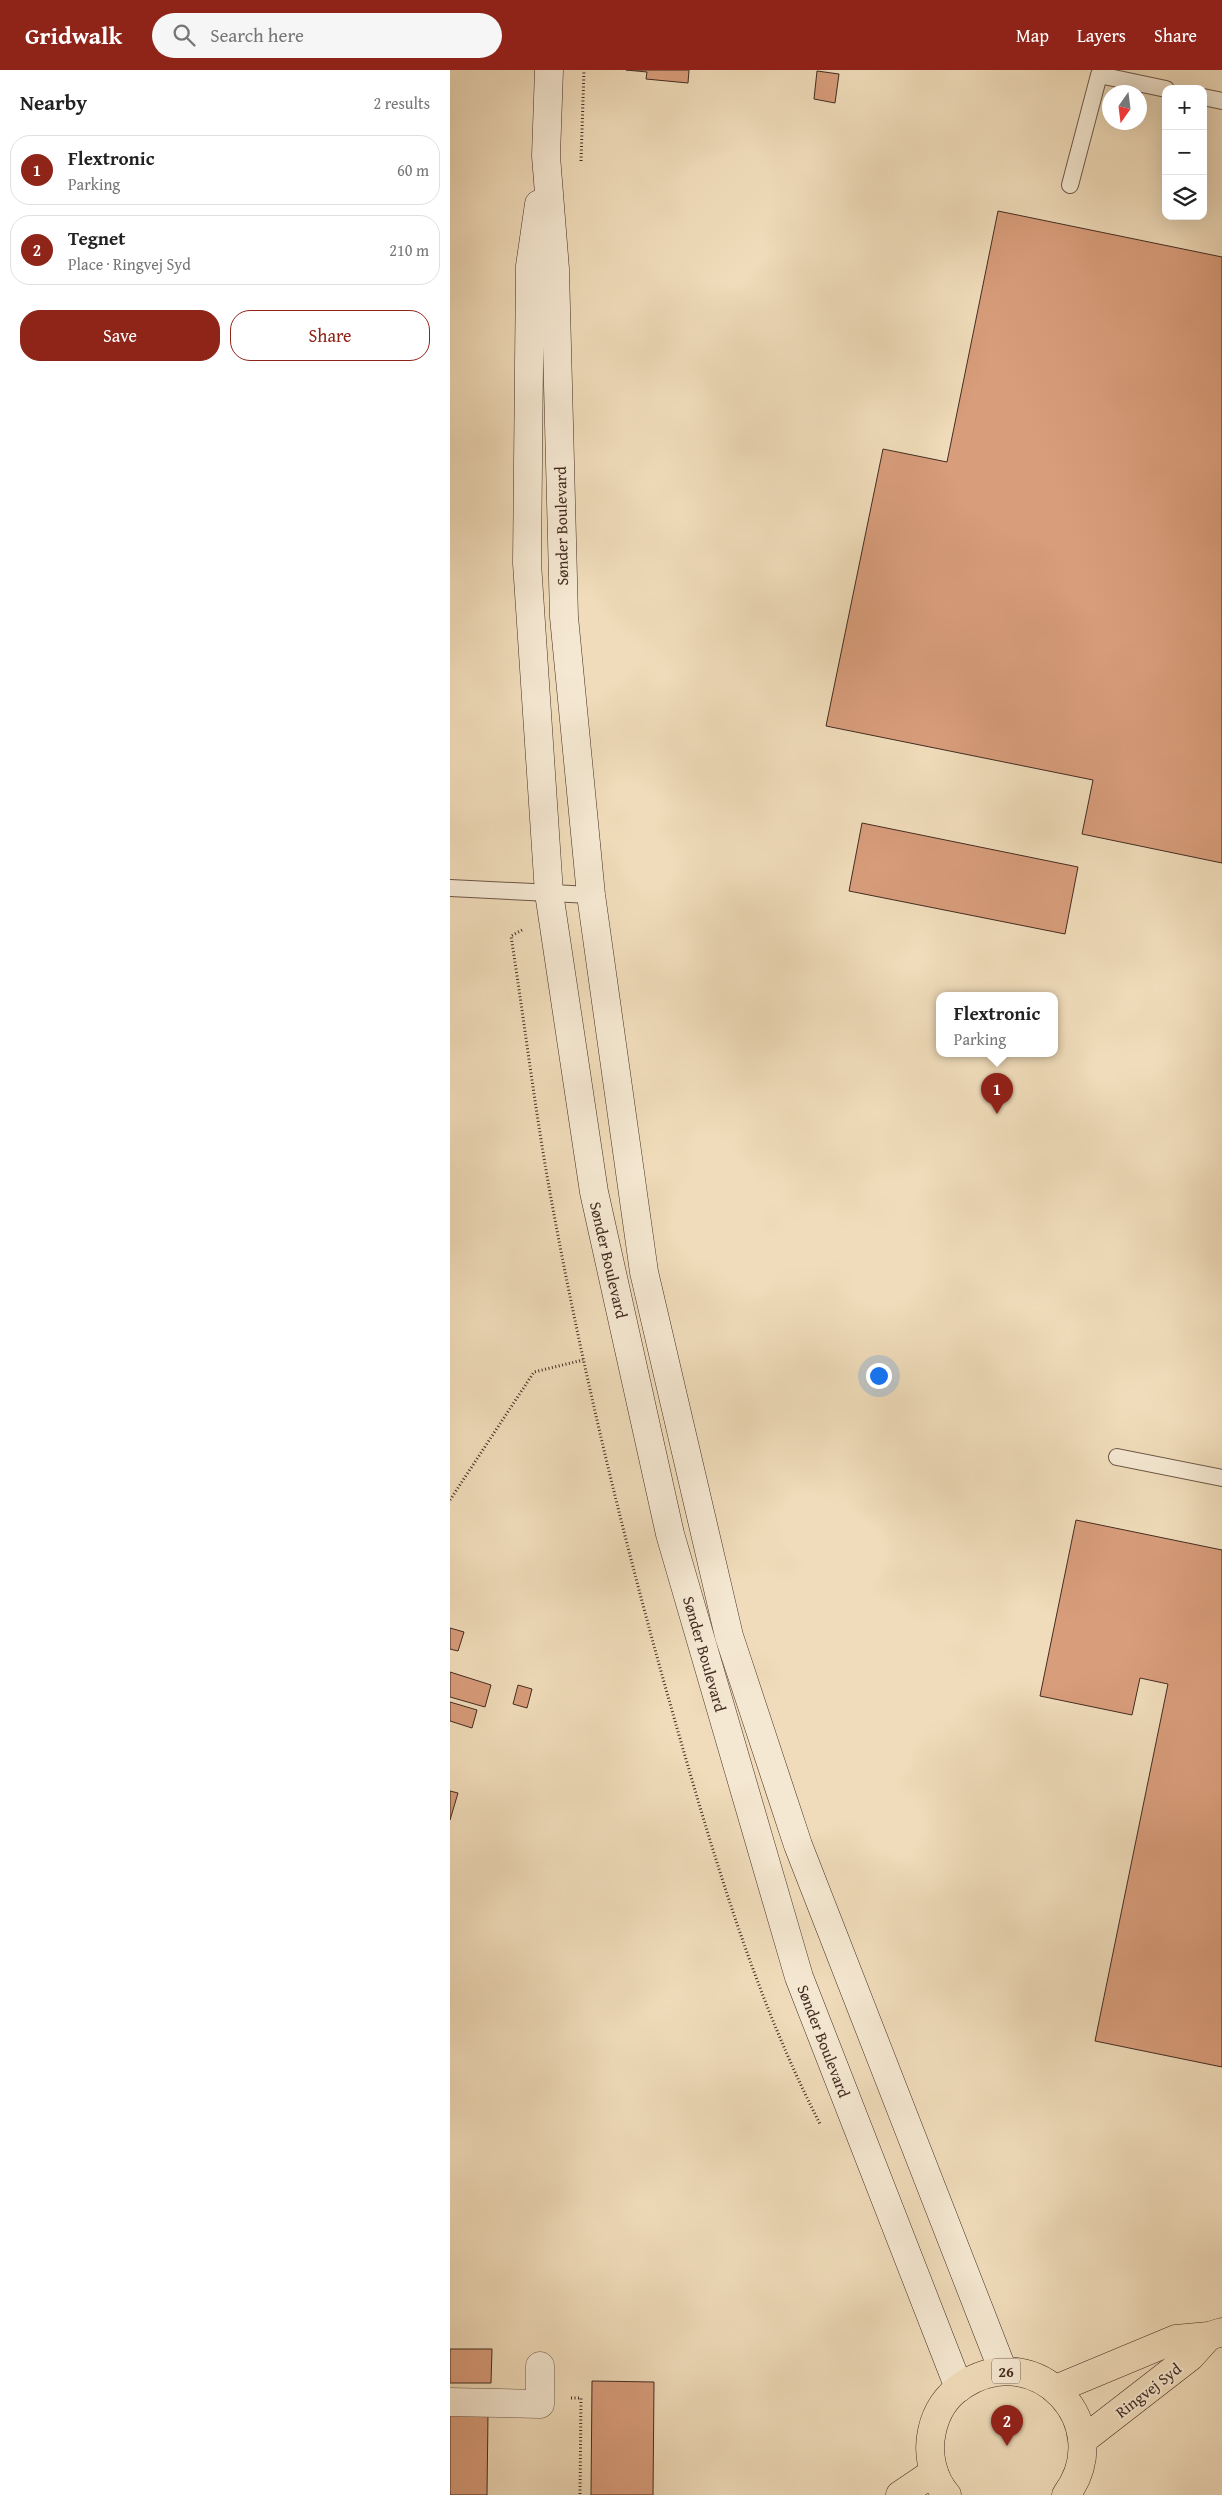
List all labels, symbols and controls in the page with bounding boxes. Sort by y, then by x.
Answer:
search box [152,13,502,58]
text: Gridwalk [25,18,122,53]
icon: search [170,21,198,49]
text: Search here [210,21,304,49]
text: Map [1016,22,1049,49]
text: Layers [1077,22,1126,49]
text: Share [1154,22,1197,49]
north arrow [1102,85,1147,130]
map controls [1162,85,1207,220]
button: + [1162,85,1207,130]
text: Nearby [20,87,87,118]
text: 2 results [373,91,430,115]
button: − [1162,130,1207,175]
text: Flextronic [68,144,154,172]
text: 1 [33,158,41,182]
text: 60 m [397,158,429,182]
text: Parking [68,172,120,196]
button: layers [1162,175,1207,220]
text: Tegnet [68,224,126,252]
text: 2 [33,238,41,262]
text: 210 m [389,238,429,262]
text: Place · Ringvej Syd [68,252,191,276]
button: Save [20,310,220,361]
button: Share [230,310,430,361]
street label: Sønder Boulevard [548,466,574,586]
popup [936,992,1058,1057]
text: Flextronic [954,999,1040,1027]
text: Parking [954,1027,1006,1051]
pin: 1 [981,1073,1013,1114]
street label: Sønder Boulevard [584,1199,634,1321]
your location [866,1363,892,1389]
street label: Sønder Boulevard [677,1593,733,1715]
street label: Sønder Boulevard [791,1981,857,2101]
street label: Ringvej Syd [1110,2356,1186,2423]
road number: 26 [992,2358,1020,2384]
pin: 2 [991,2405,1023,2446]

